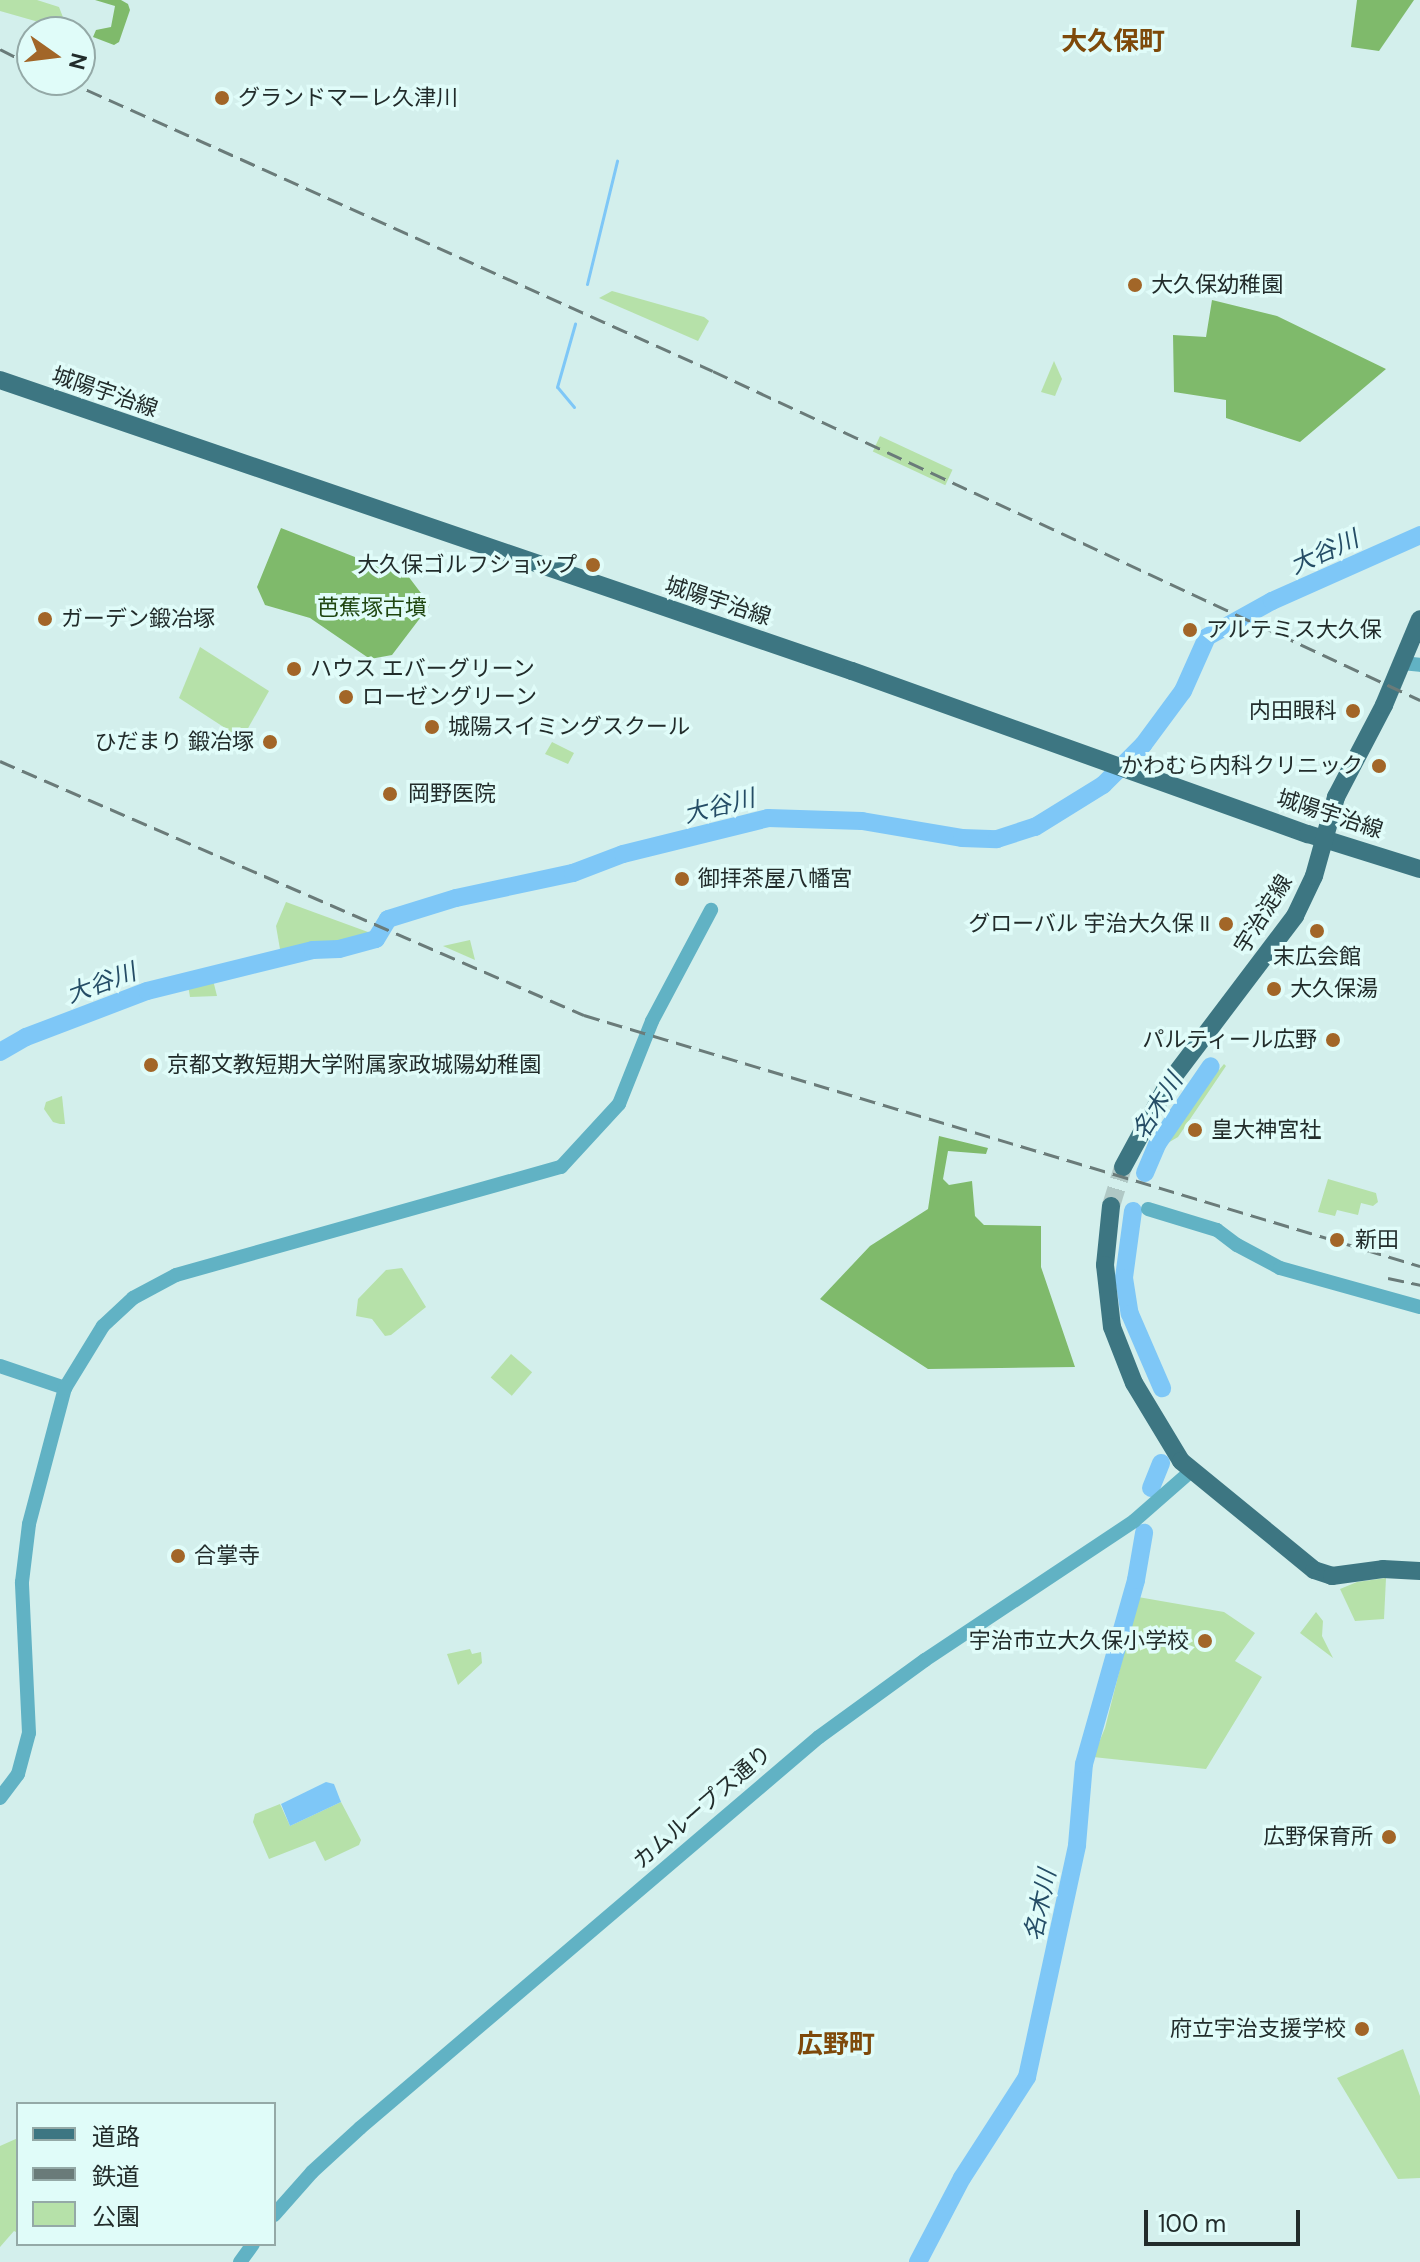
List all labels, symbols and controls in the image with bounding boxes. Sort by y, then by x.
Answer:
north arrow [16,16,96,96]
district label: 大久保町 [1061,26,1165,58]
text: N [62,50,94,73]
place label: グランドマーレ久津川 [238,85,458,111]
marker: グランドマーレ久津川 [213,89,231,107]
place label: 大久保幼稚園 [1151,272,1283,298]
marker: 大久保幼稚園 [1126,276,1144,294]
street label: 城陽宇治線 [49,362,161,422]
water label: 大谷川 [1285,524,1363,580]
place label: 大久保ゴルフショップ [357,552,577,578]
marker: 大久保ゴルフショップ [584,556,602,574]
street label: 城陽宇治線 [662,571,774,631]
park label: 芭蕉塚古墳 [317,595,427,621]
place label: ガーデン鍛冶塚 [61,606,215,632]
marker: ガーデン鍛冶塚 [36,610,54,628]
place label: アルテミス大久保 [1206,617,1382,643]
marker: アルテミス大久保 [1181,621,1199,639]
place label: ハウス エバーグリーン [310,656,536,682]
marker: ハウス エバーグリーン [285,660,303,678]
place label: ローゼングリーン [362,684,538,710]
marker: ローゼングリーン [337,688,355,706]
place label: 内田眼科 [1249,698,1337,724]
marker: 内田眼科 [1344,702,1362,720]
place label: 城陽スイミングスクール [448,714,690,740]
marker: 城陽スイミングスクール [423,718,441,736]
place label: ひだまり 鍛冶塚 [94,729,254,755]
marker: ひだまり 鍛冶塚 [261,733,279,751]
place label: かわむら内科クリニック [1121,753,1363,779]
marker: かわむら内科クリニック [1370,757,1388,775]
place label: 岡野医院 [408,781,496,807]
marker: 岡野医院 [379,783,401,805]
water label: 大谷川 [681,783,757,829]
street label: 城陽宇治線 [1274,784,1386,844]
place label: 御拝茶屋八幡宮 [698,866,852,892]
marker: 御拝茶屋八幡宮 [673,870,691,888]
street label: 宇治淀線 [1228,870,1298,958]
place label: グローバル 宇治大久保 II [968,911,1210,937]
marker: グローバル 宇治大久保 II [1217,915,1235,933]
marker: 末広会館 [1308,922,1326,940]
place label: 末広会館 [1273,944,1361,970]
water label: 大谷川 [62,957,140,1009]
place label: 大久保湯 [1290,976,1378,1002]
marker: 大久保湯 [1265,980,1283,998]
place label: パルティール広野 [1141,1027,1317,1053]
marker: パルティール広野 [1324,1031,1342,1049]
place label: 京都文教短期大学附属家政城陽幼稚園 [167,1052,541,1078]
marker: 京都文教短期大学附属家政城陽幼稚園 [142,1056,160,1074]
water label: 名木川 [1126,1068,1188,1144]
place label: 皇大神宮社 [1211,1117,1321,1143]
marker: 皇大神宮社 [1186,1121,1204,1139]
place label: 新田 [1355,1227,1399,1253]
marker: 新田 [1326,1229,1348,1251]
place label: 合掌寺 [194,1543,260,1569]
marker: 合掌寺 [169,1547,187,1565]
place label: 宇治市立大久保小学校 [969,1628,1189,1654]
marker: 宇治市立大久保小学校 [1196,1632,1214,1650]
street label: カムループス通り [627,1739,777,1875]
place label: 広野保育所 [1263,1824,1373,1850]
marker: 広野保育所 [1380,1828,1398,1846]
water label: 名木川 [1018,1867,1062,1943]
place label: 府立宇治支援学校 [1170,2016,1346,2042]
marker: 府立宇治支援学校 [1353,2020,1371,2038]
district label: 広野町 [797,2029,875,2061]
legend [16,2102,276,2246]
text: 道路 [92,2121,140,2152]
text: 鉄道 [92,2161,140,2192]
scale bar [1148,2194,1304,2244]
text: 公園 [92,2201,140,2232]
text: 100 m [1158,2208,1226,2239]

